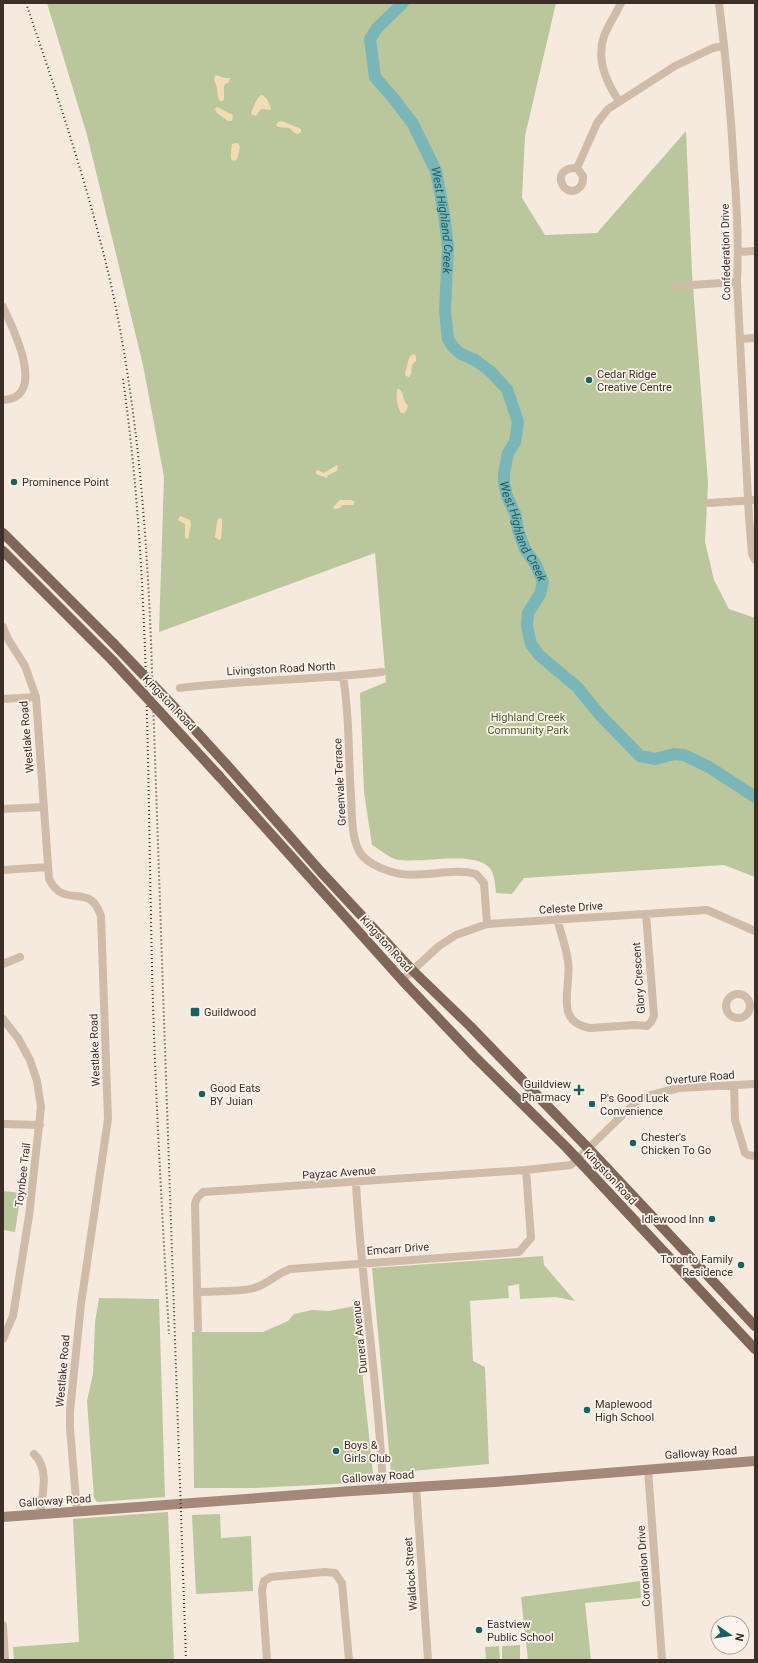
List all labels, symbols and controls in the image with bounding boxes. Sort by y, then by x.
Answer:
water label: West Highland Creek [428,166,455,275]
street label: Confederation Drive [719,203,733,300]
place label: Cedar Ridge Creative Centre [597,368,672,394]
marker: Cedar Ridge Creative Centre [584,375,594,385]
place label: Prominence Point [22,476,109,489]
marker: Prominence Point [9,477,19,487]
water label: West Highland Creek [497,480,550,585]
street label: Livingston Road North [226,660,336,678]
street label: Kingston Road [140,672,198,734]
street label: Westlake Road [17,700,37,774]
park label: Highland Creek Community Park [487,711,569,737]
street label: Greenvale Terrace [331,738,349,826]
street label: Celeste Drive [539,899,604,917]
street label: Kingston Road [357,913,415,975]
street label: Glory Crescent [630,941,648,1014]
marker: Guildwood [189,1006,201,1018]
place label: Guildwood [204,1006,256,1019]
street label: Westlake Road [87,1013,103,1087]
street label: Overture Road [665,1068,735,1088]
place label: Guildview Pharmacy [522,1078,572,1104]
place label: Good Eats BY Juian [210,1082,261,1108]
marker: Guildview Pharmacy [574,1085,584,1095]
marker: Good Eats BY Juian [197,1089,207,1099]
place label: P's Good Luck Convenience [600,1092,669,1118]
marker: P's Good Luck Convenience [587,1099,597,1109]
place label: Chester's Chicken To Go [641,1131,711,1157]
marker: Chester's Chicken To Go [628,1138,638,1148]
street label: Toynbee Trail [13,1142,33,1208]
street label: Kingston Road [581,1146,639,1208]
street label: Payzac Avenue [302,1164,376,1182]
place label: Idlewood Inn [641,1213,704,1226]
marker: Idlewood Inn [707,1214,717,1224]
street label: Emcarr Drive [366,1240,430,1258]
place label: Toronto Family Residence [660,1253,734,1279]
marker: Toronto Family Residence [736,1260,746,1270]
street label: Dunera Avenue [350,1300,370,1374]
street label: Westlake Road [53,1334,73,1408]
place label: Maplewood High School [595,1398,654,1424]
marker: Maplewood High School [582,1405,592,1415]
place label: Boys & Girls Club [344,1439,391,1465]
street label: Galloway Road [664,1444,738,1462]
marker: Boys & Girls Club [331,1446,341,1456]
street label: Galloway Road [341,1468,415,1486]
street label: Galloway Road [18,1492,92,1510]
street label: Coronation Drive [635,1525,653,1607]
street label: Waldock Street [402,1536,420,1611]
north arrow [710,1615,750,1655]
place label: Eastview Public School [487,1618,554,1644]
marker: Eastview Public School [474,1625,484,1635]
text: N [732,1632,746,1643]

